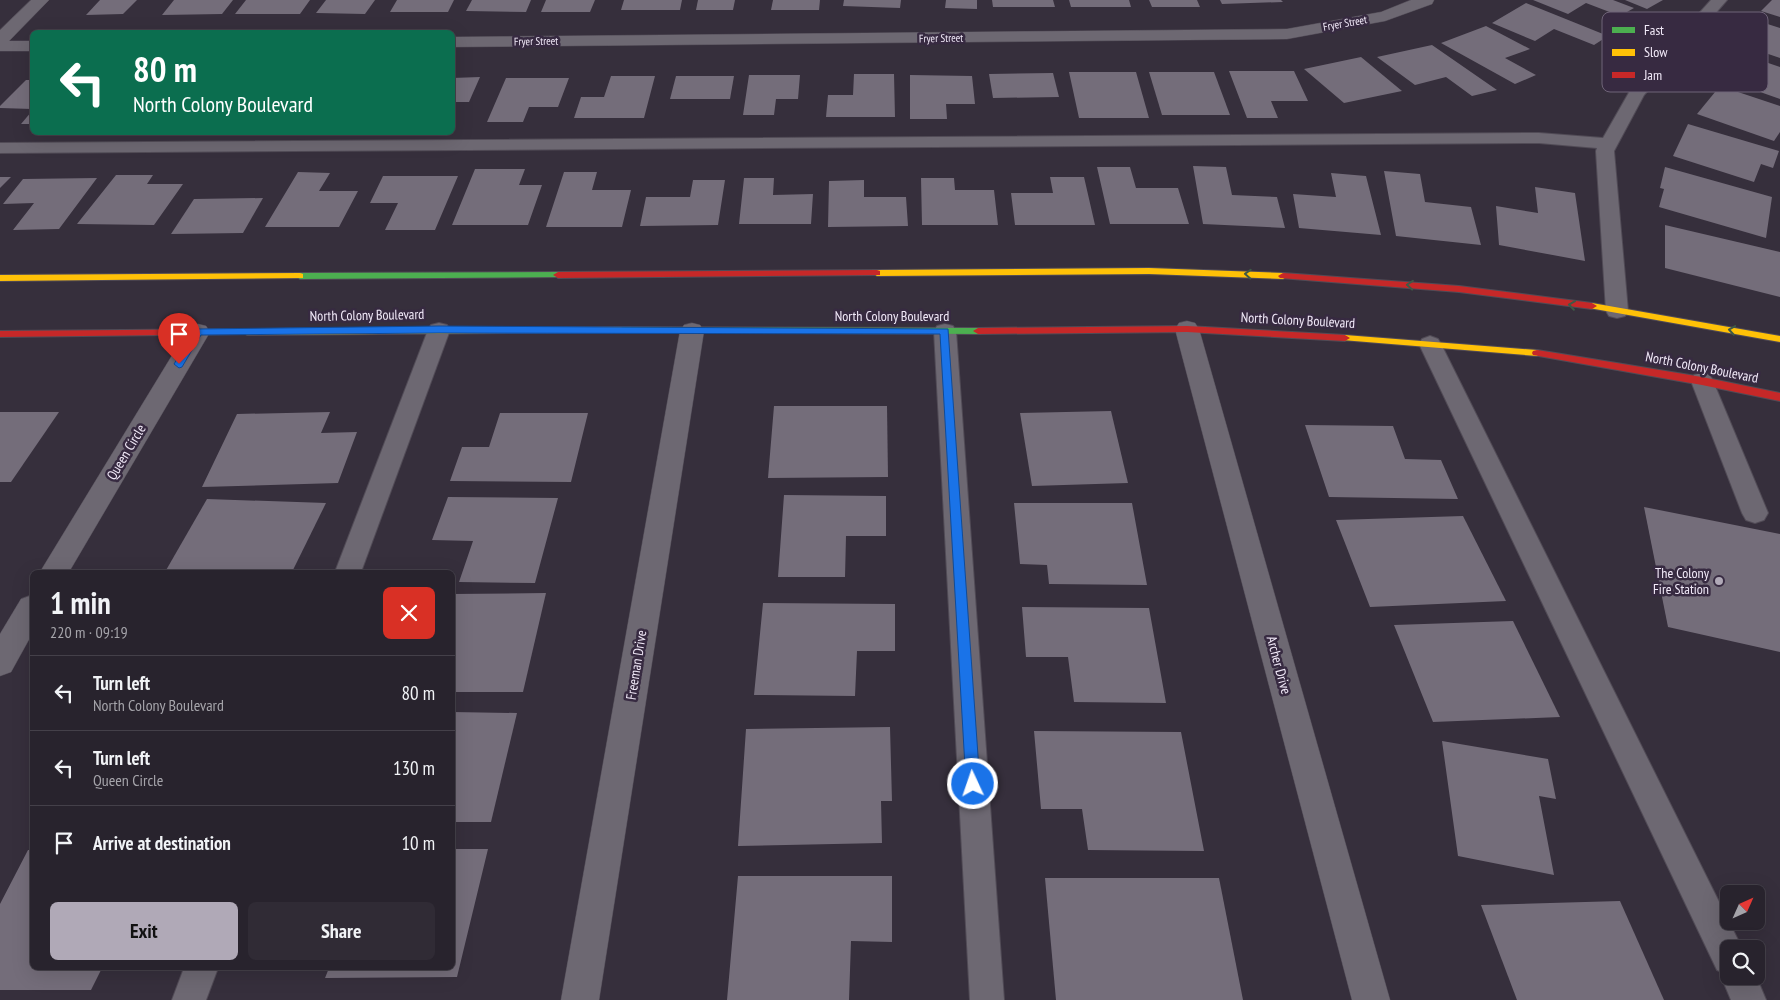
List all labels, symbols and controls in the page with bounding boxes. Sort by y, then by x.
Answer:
street label: Fryer Street [1322,12,1368,34]
legend [1602,12,1768,92]
text: Fast [1644,21,1664,39]
street label: Fryer Street [919,31,963,45]
street label: Fryer Street [514,34,558,48]
text: Slow [1644,43,1668,61]
text: 80 m [133,46,197,92]
icon: left [50,50,115,115]
text: Jam [1643,66,1662,84]
text: North Colony Boulevard [133,90,313,118]
one-way arrow [1244,268,1252,279]
one-way arrow [1406,280,1414,291]
one-way arrow [1567,300,1575,311]
street label: North Colony Boulevard [310,305,424,325]
street label: North Colony Boulevard [835,307,949,325]
street label: North Colony Boulevard [1240,308,1356,332]
pin [158,313,200,364]
icon: arrive [165,320,193,348]
one-way arrow [1728,325,1737,335]
street label: North Colony Boulevard [1644,347,1760,387]
street label: Queen Circle [102,421,150,483]
place label: The Colony Fire Station [1653,564,1710,598]
marker: The Colony Fire Station [1713,575,1725,587]
text: 1 min [50,583,111,622]
button: close [383,587,435,639]
text: 220 m · 09:19 [50,622,128,642]
street label: Freeman Drive [622,629,650,701]
street label: Archer Drive [1263,634,1295,696]
text: Turn left [93,671,150,695]
icon: left [50,679,78,707]
text: 80 m [402,681,435,705]
text: North Colony Boulevard [93,695,224,715]
text: Turn left [93,746,150,770]
icon: left [50,754,78,782]
text: 130 m [393,756,435,780]
position arrow [946,757,998,809]
text: Queen Circle [93,770,163,790]
icon: arrive [50,829,78,857]
text: Arrive at destination [93,831,231,855]
text: 10 m [402,831,435,855]
north arrow [1720,885,1765,930]
map controls [1720,885,1765,985]
button: Exit [50,902,238,960]
button: Share [248,902,435,960]
button: search [1720,940,1765,985]

